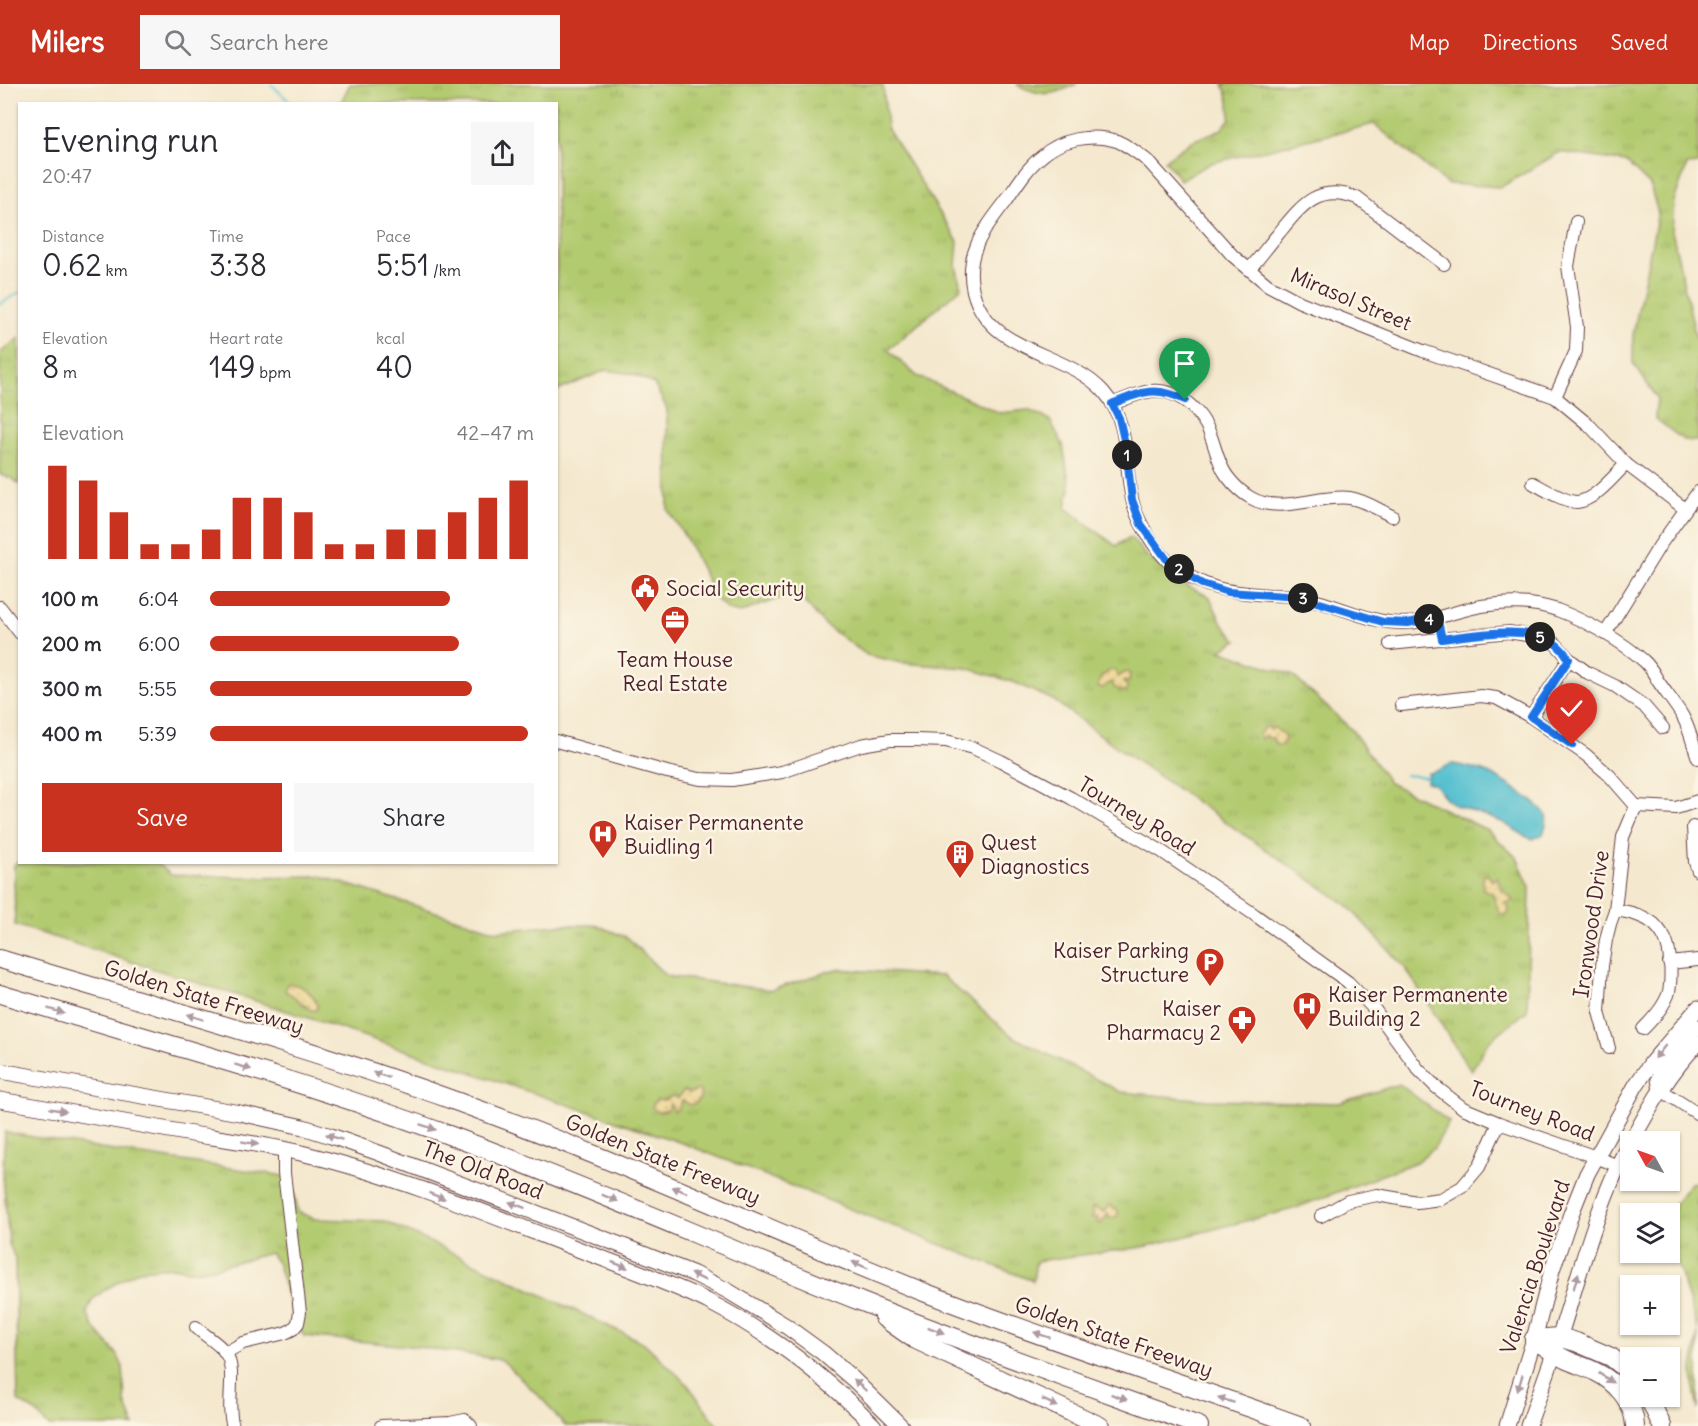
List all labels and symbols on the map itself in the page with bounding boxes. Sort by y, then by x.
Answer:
street label: Mirasol Street [1286,261,1416,337]
pin [1159,338,1210,400]
pin: 1 [1112,440,1142,470]
pin: 2 [1164,554,1194,584]
public building icon: Social Security [629,572,661,614]
place label: Social Security [666,575,805,602]
pin: 3 [1288,583,1318,613]
office icon: Team House Real Estate [659,604,691,646]
pin: 4 [1414,604,1444,634]
pin: 5 [1525,622,1555,652]
place label: Team House Real Estate [617,646,733,697]
pin [1546,683,1597,745]
street label: Tourney Road [1074,770,1200,862]
place label: Kaiser Permanente Buidling 1 [624,809,804,860]
hospital icon: Kaiser Permanente Buidling 1 [587,818,619,860]
place label: Quest Diagnostics [981,829,1090,880]
building icon: Quest Diagnostics [944,838,976,880]
street label: Ironwood Drive [1567,849,1615,999]
place label: Kaiser Parking Structure [1053,937,1189,988]
parking icon: Kaiser Parking Structure [1194,946,1226,988]
street label: Golden State Freeway [101,954,307,1040]
place label: Kaiser Permanente Building 2 [1328,981,1508,1032]
hospital icon: Kaiser Permanente Building 2 [1291,990,1323,1032]
place label: Kaiser Pharmacy 2 [1106,995,1221,1046]
pharmacy icon: Kaiser Pharmacy 2 [1226,1004,1258,1046]
one-way arrow [47,1007,65,1016]
one-way arrow [186,1012,204,1021]
one-way arrow [1653,1044,1666,1060]
one-way arrow [234,1063,252,1072]
one-way arrow [372,1070,390,1079]
street label: Tourney Road [1466,1075,1598,1147]
one-way arrow [48,1106,67,1115]
street label: Golden State Freeway [562,1108,764,1210]
one-way arrow [419,1123,437,1133]
north arrow [1620,1131,1680,1191]
one-way arrow [325,1132,343,1141]
street label: The Old Road [419,1135,547,1205]
one-way arrow [240,1139,259,1148]
street label: Valencia Boulevard [1494,1177,1576,1357]
one-way arrow [671,1185,689,1195]
one-way arrow [428,1191,446,1201]
one-way arrow [601,1194,619,1203]
one-way arrow [508,1200,526,1209]
one-way arrow [611,1260,629,1270]
one-way arrow [851,1260,869,1269]
one-way arrow [690,1272,707,1281]
one-way arrow [1572,1272,1581,1290]
street label: Golden State Freeway [1011,1290,1217,1384]
one-way arrow [927,1326,945,1336]
one-way arrow [1033,1330,1051,1340]
one-way arrow [1598,1373,1614,1384]
one-way arrow [1515,1374,1524,1392]
one-way arrow [853,1378,867,1392]
one-way arrow [1110,1393,1128,1403]
one-way arrow [1217,1394,1235,1404]
one-way arrow [1042,1398,1060,1408]

